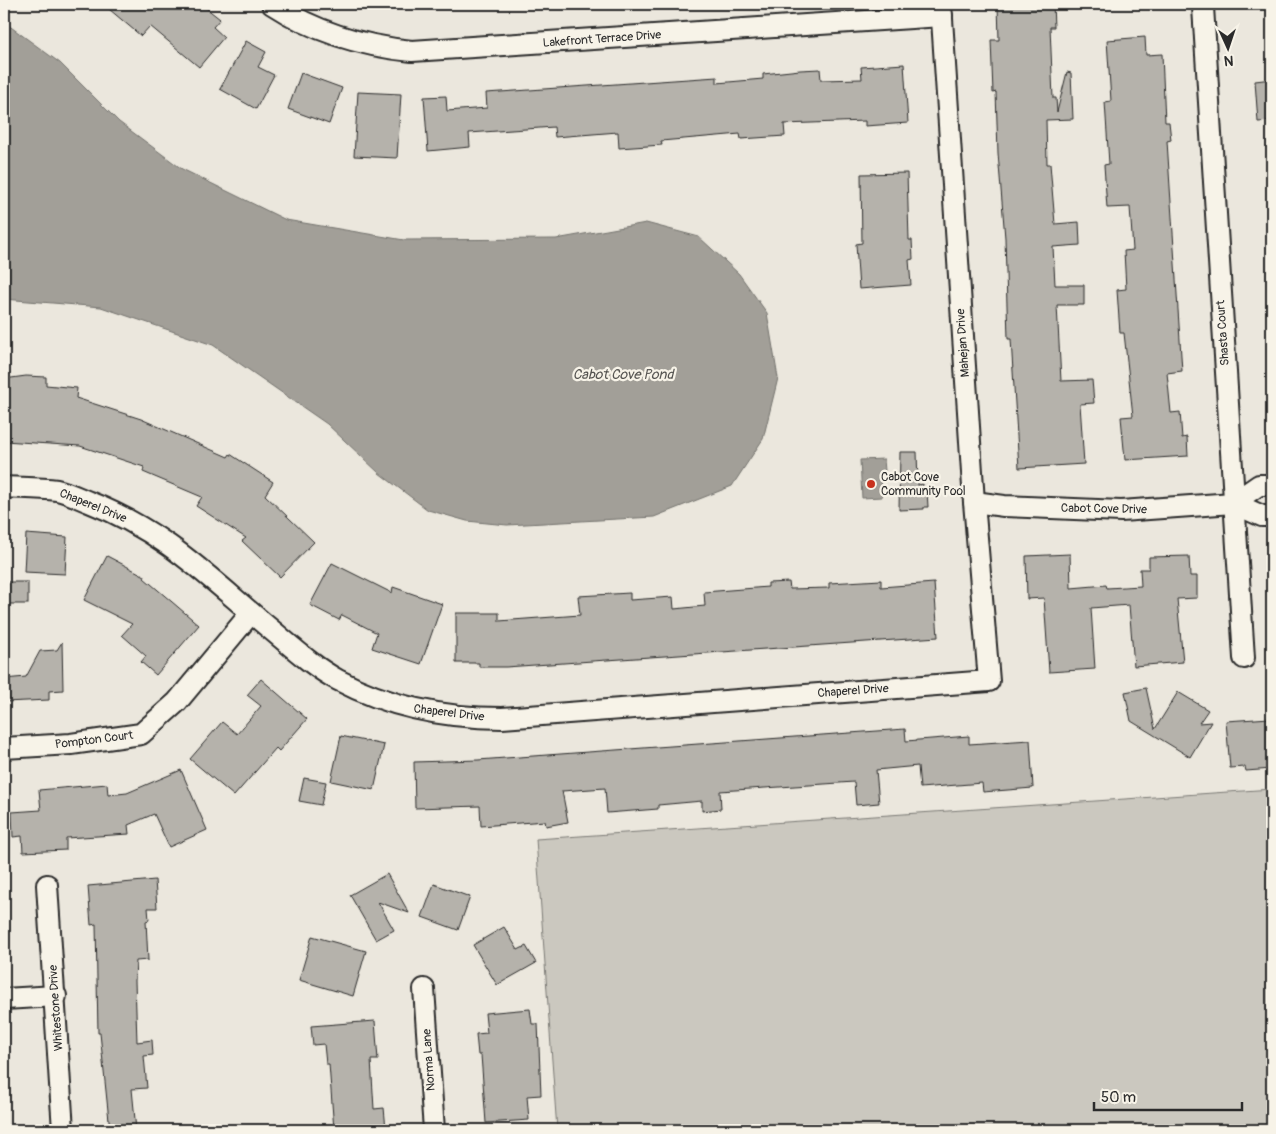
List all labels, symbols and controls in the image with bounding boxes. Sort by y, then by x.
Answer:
north arrow [1204,22,1254,72]
street label: Lakefront Terrace Drive [542,27,662,51]
text: N [1223,52,1234,69]
street label: Shasta Court [1213,300,1233,366]
street label: Mahejan Drive [953,308,973,378]
water label: Cabot Cove Pond [573,366,675,383]
place label: Cabot Cove Community Pool [881,470,966,499]
marker: Cabot Cove Community Pool [865,478,877,490]
street label: Chaperel Drive [57,486,129,526]
street label: Cabot Cove Drive [1061,501,1147,517]
street label: Chaperel Drive [817,681,889,701]
street label: Chaperel Drive [413,701,485,725]
street label: Pompton Court [54,728,134,752]
street label: Whitestone Drive [46,964,66,1052]
street label: Norma Lane [419,1028,439,1092]
scale bar [1094,1079,1241,1111]
text: 50 m [1101,1088,1136,1107]

